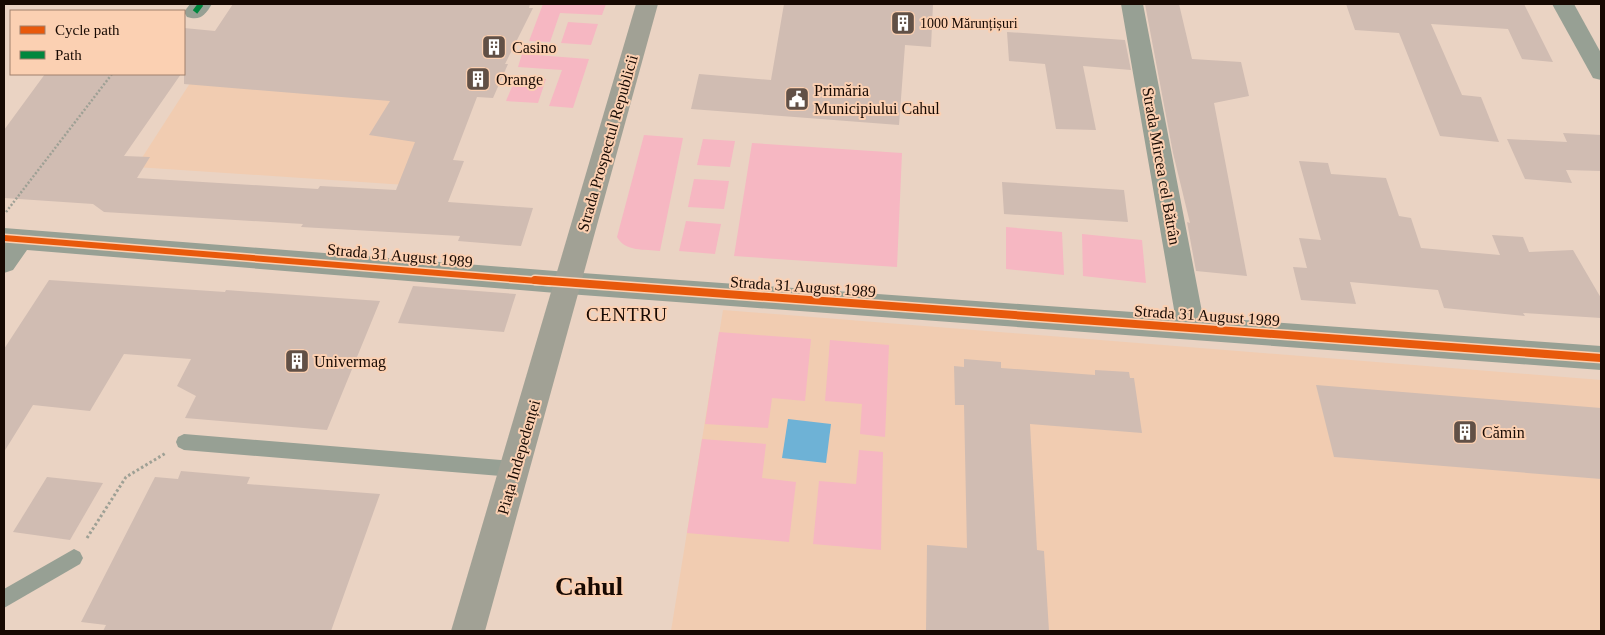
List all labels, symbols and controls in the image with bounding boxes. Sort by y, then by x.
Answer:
legend [10,10,185,75]
building icon: 1000 Mărunțișuri [890,10,916,36]
place label: 1000 Mărunțișuri [920,16,1018,32]
text: Cycle path [55,22,120,38]
building icon: Casino [481,34,507,60]
place label: Casino [512,39,556,56]
text: Path [55,47,82,63]
street label: Strada Prospectul Republicii [574,52,642,234]
building icon: Orange [465,66,491,92]
place label: Orange [496,71,543,89]
place label: Primăria Municipiului Cahul [814,82,940,118]
public building icon: Primăria Municipiului Cahul [784,86,810,112]
street label: Strada Mircea cel Bătrân [1139,86,1184,246]
street label: Strada 31 August 1989 [326,241,474,271]
street label: Strada 31 August 1989 [729,273,876,301]
street label: Strada 31 August 1989 [1133,302,1280,330]
district label: CENTRU [586,304,668,325]
building icon: Univermag [284,348,310,374]
place label: Univermag [314,353,386,371]
street label: Piața Indepedenței [494,397,544,517]
building icon: Cămin [1452,419,1478,445]
place label: Cămin [1482,424,1525,441]
district label: Cahul [555,572,623,601]

